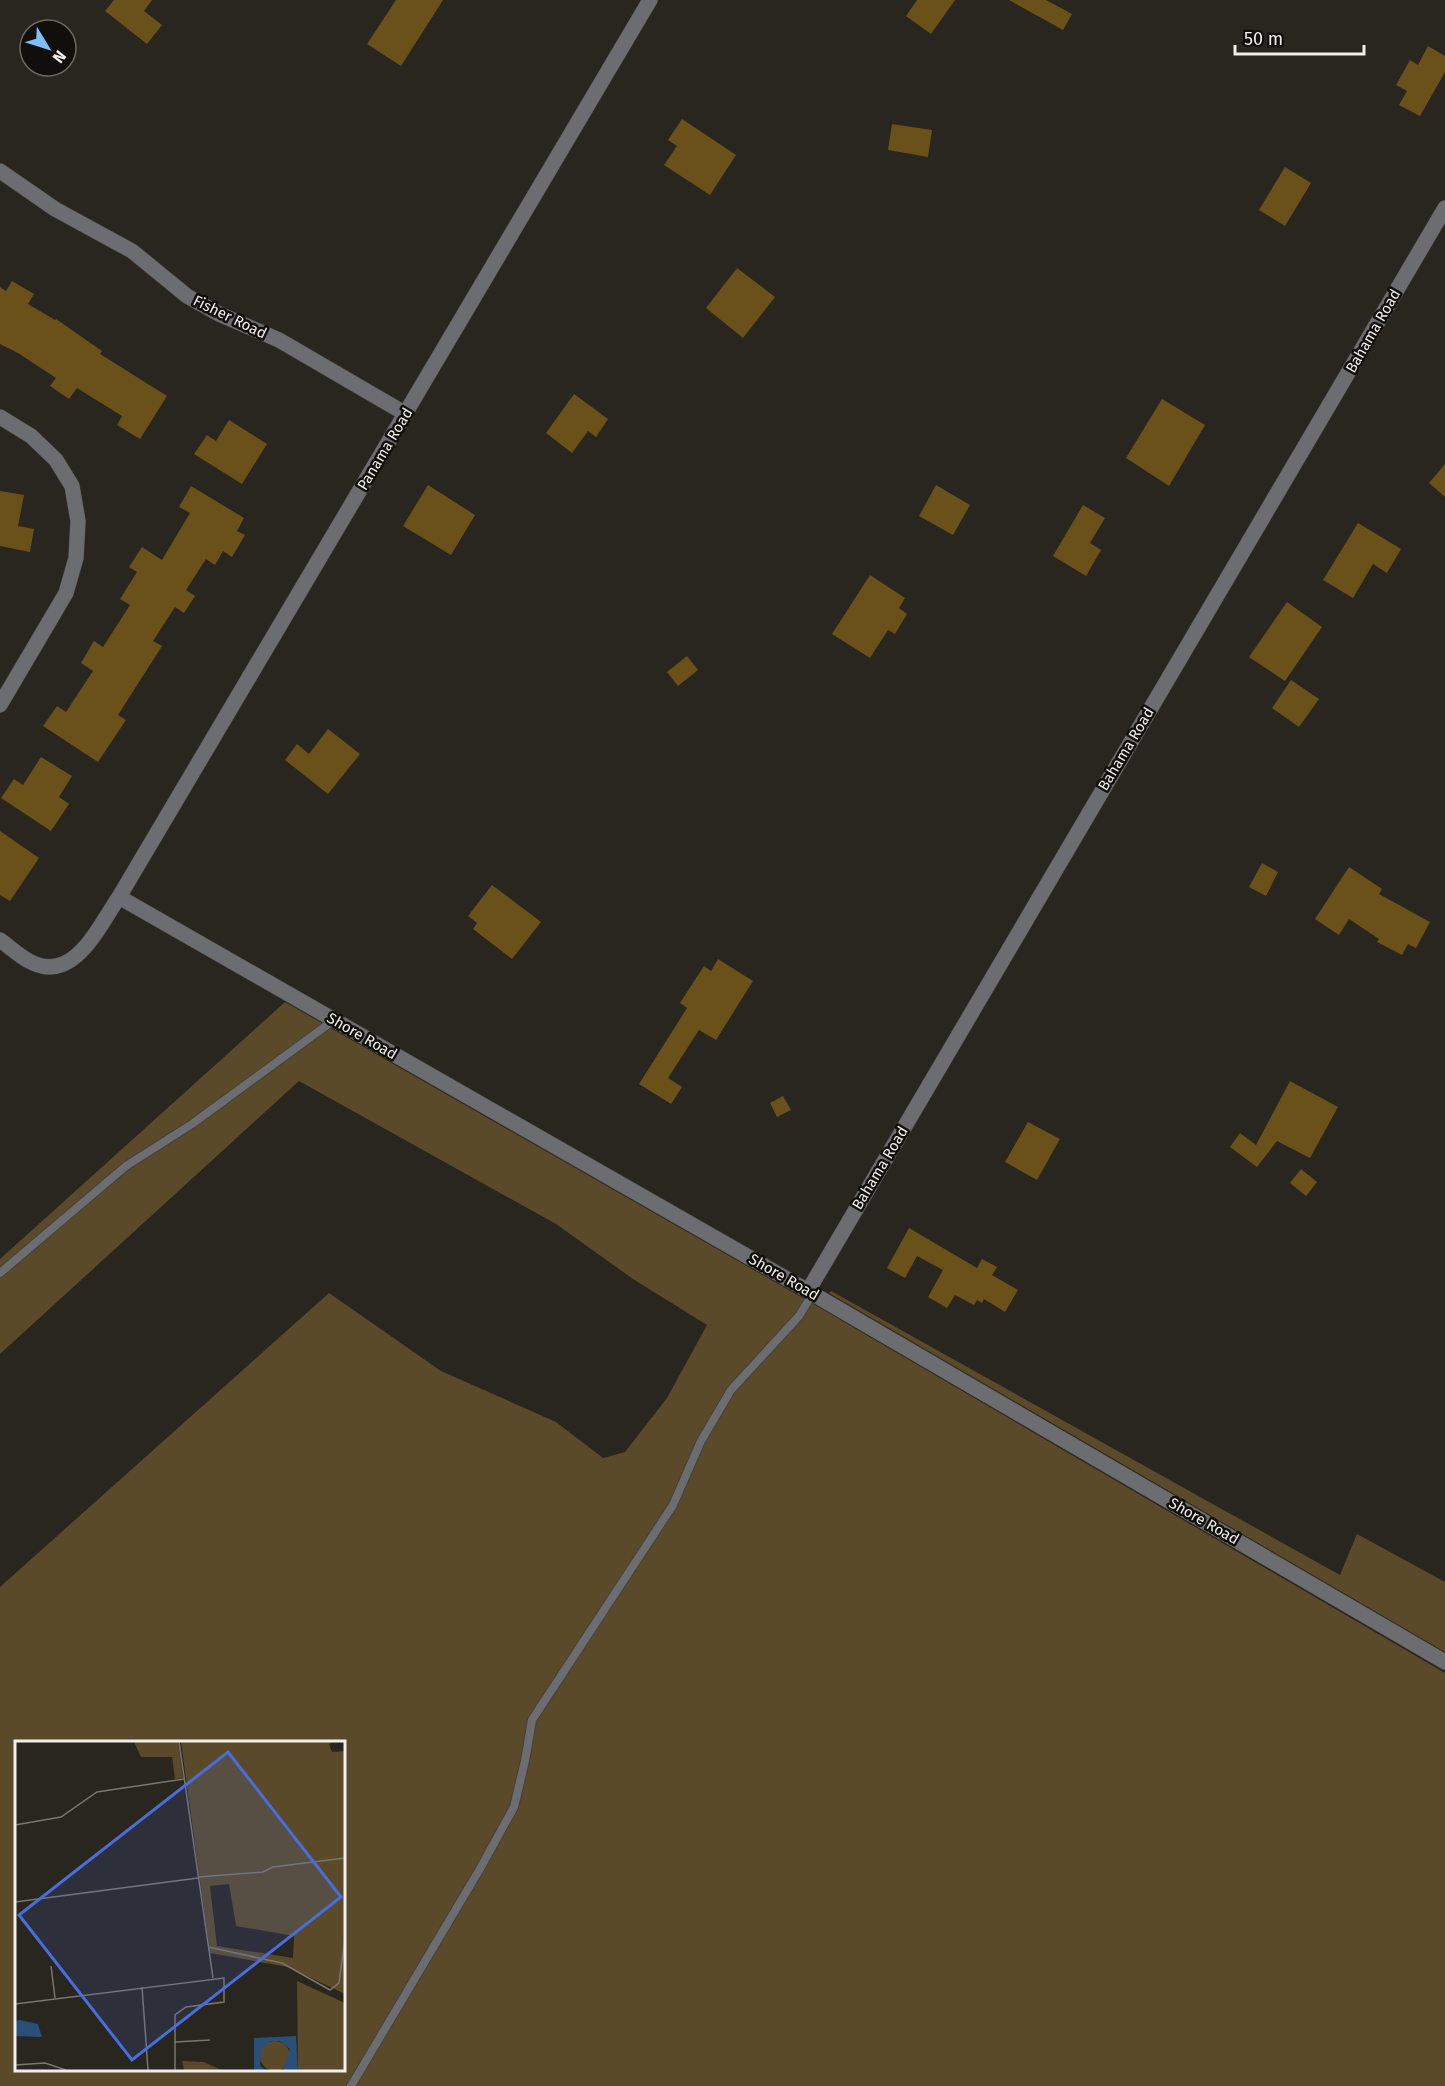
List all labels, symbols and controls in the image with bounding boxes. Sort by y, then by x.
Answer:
north arrow [18,18,78,78]
scale bar [1235,18,1364,56]
text: 50 m [1244,28,1283,50]
text: N [49,47,70,67]
street label: Bahama Road [1342,286,1404,376]
street label: Fisher Road [190,292,270,342]
street label: Panama Road [353,405,417,493]
street label: Bahama Road [1094,704,1158,794]
street label: Shore Road [324,1009,400,1063]
street label: Bahama Road [848,1123,912,1213]
street label: Shore Road [746,1250,822,1304]
street label: Shore Road [1166,1494,1242,1548]
inset map [15,1741,345,2071]

